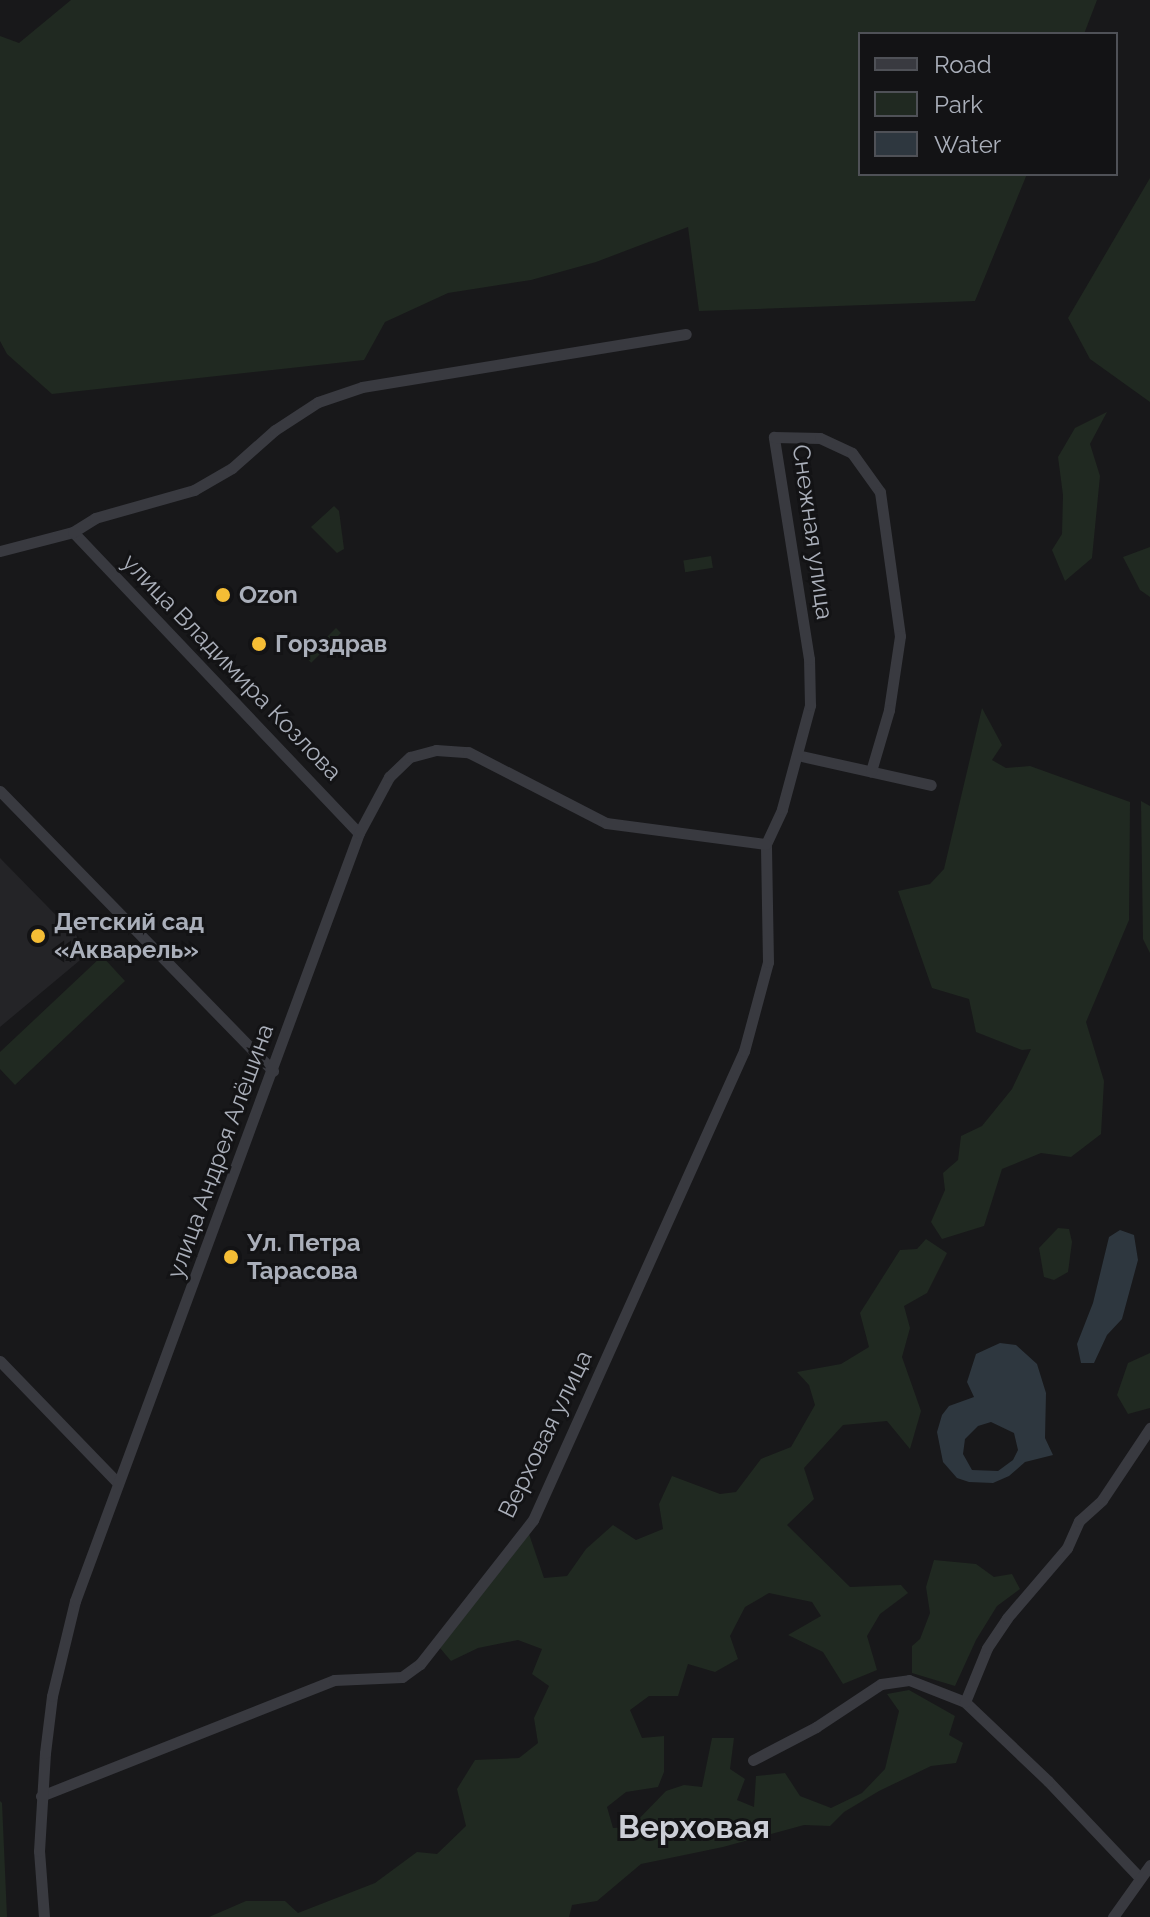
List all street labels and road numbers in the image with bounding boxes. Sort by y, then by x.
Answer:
street label: Снежная улица [786,442,840,622]
street label: улица Владимира Козлова [116,548,348,786]
street label: улица Андрея Алёшина [160,1019,280,1283]
street label: Верховая улица [492,1345,598,1523]

